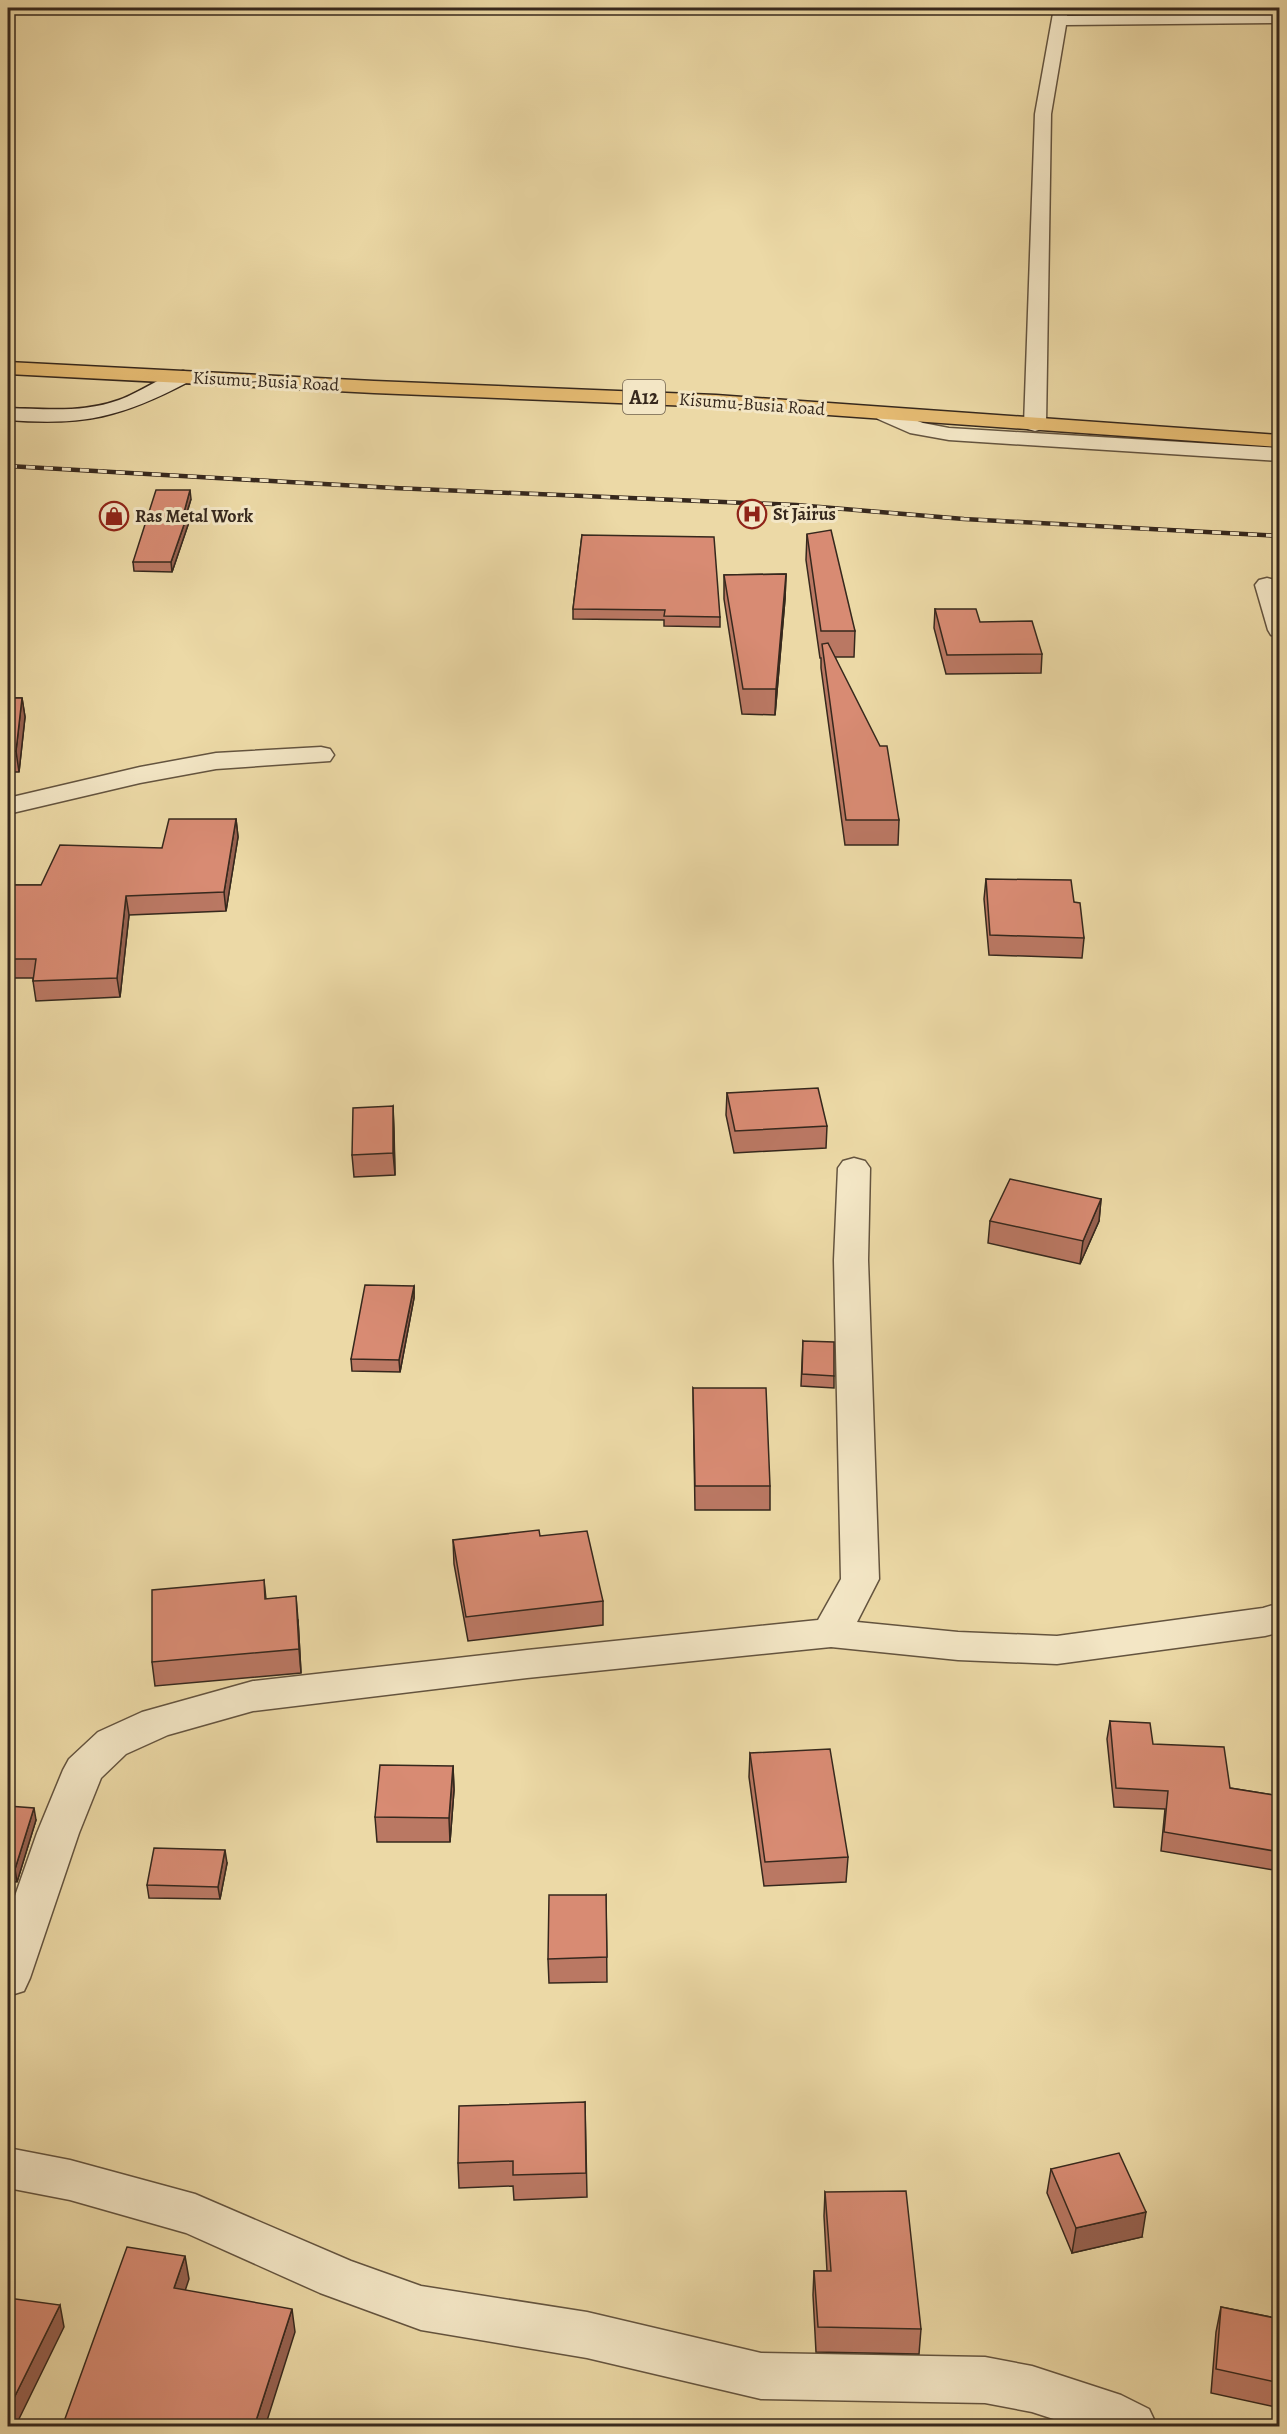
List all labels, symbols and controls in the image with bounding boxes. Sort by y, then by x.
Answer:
street label: Kisumu-Busia Road [192,365,340,397]
road number: A12 [623,380,665,414]
street label: Kisumu-Busia Road [678,387,826,421]
hospital icon: St Jairus [736,498,768,530]
shop icon: Ras Metal Work [98,500,130,532]
place label: St Jairus [773,502,836,526]
place label: Ras Metal Work [135,504,254,528]

